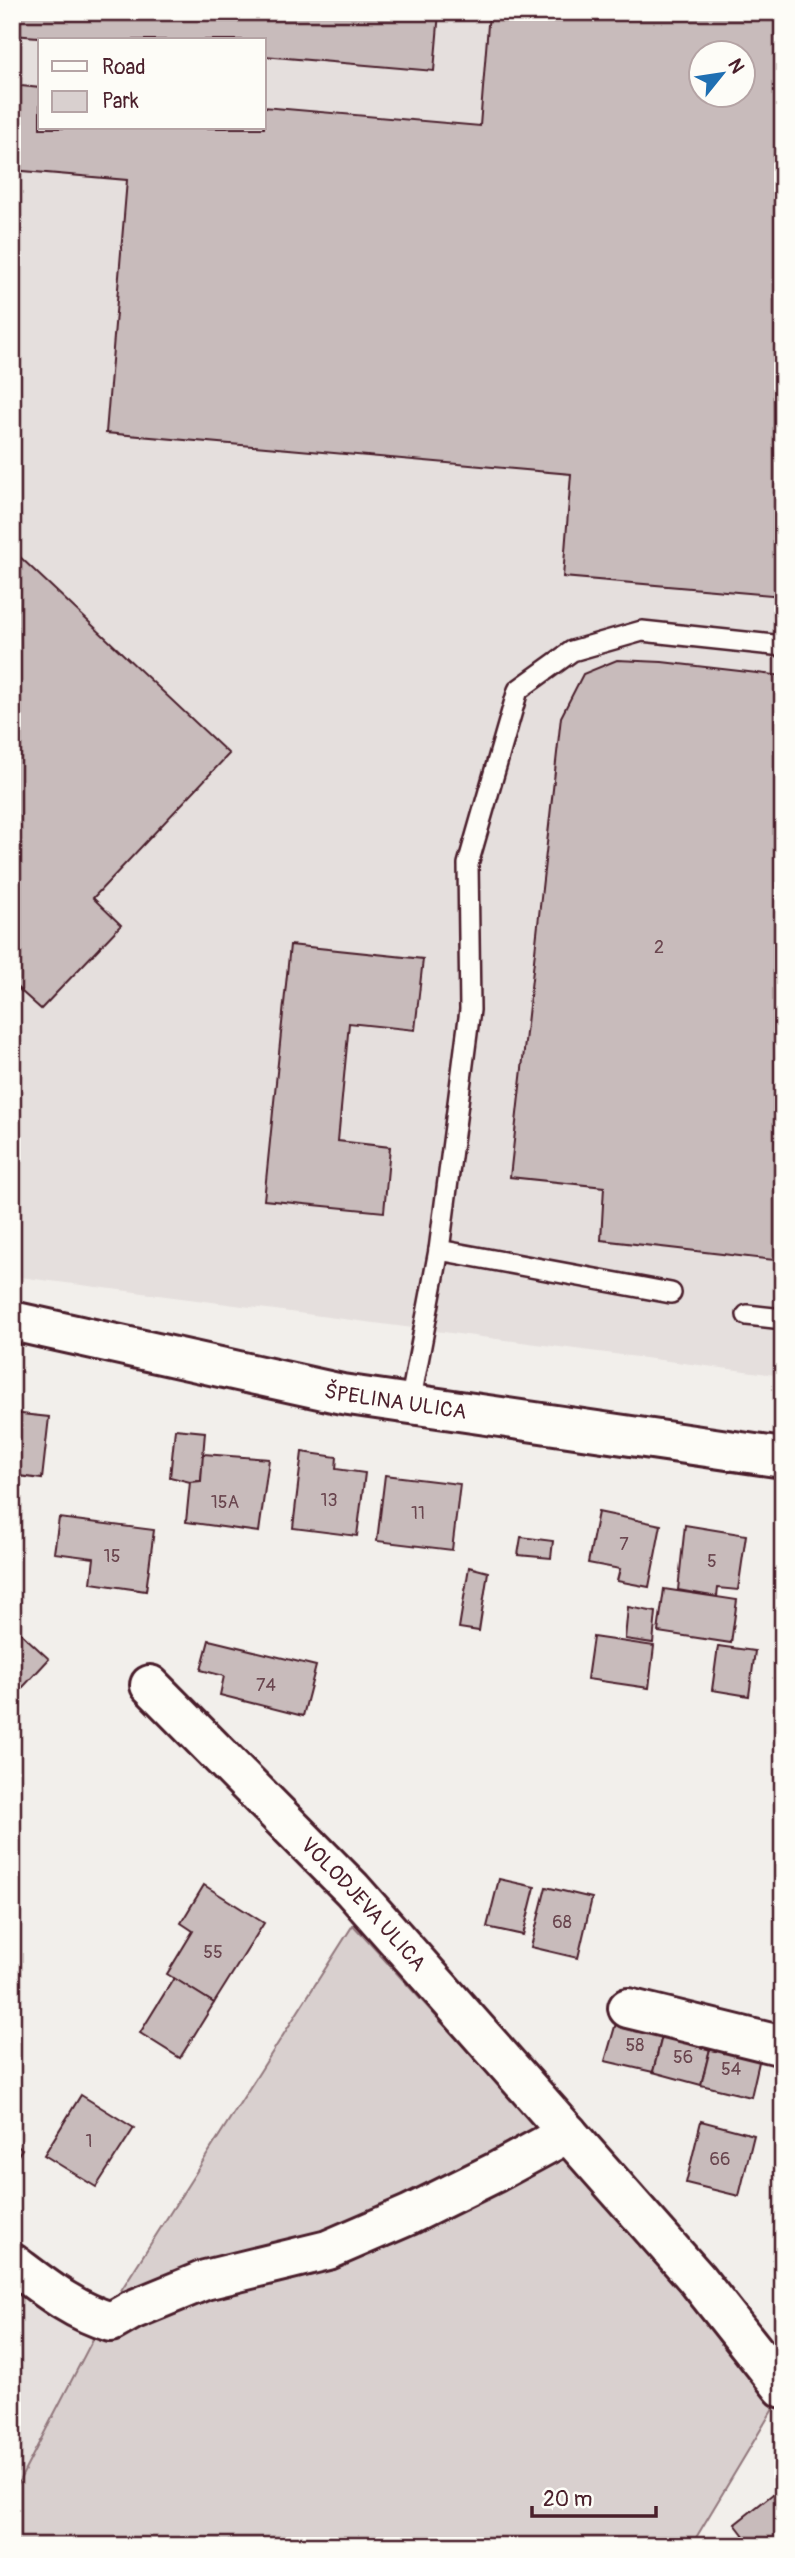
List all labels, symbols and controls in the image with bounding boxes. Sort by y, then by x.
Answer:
legend [38,38,266,130]
north arrow [686,38,756,108]
text: Road [102,54,146,81]
text: N [722,54,750,78]
text: Park [102,88,139,115]
house number: 2 [654,936,664,959]
street label: ŠPELINA ULICA [322,1377,468,1426]
house number: 13 [320,1489,338,1512]
house number: 15A [211,1491,240,1514]
house number: 11 [411,1502,425,1525]
house number: 7 [619,1533,629,1556]
house number: 15 [104,1545,120,1568]
house number: 5 [707,1550,717,1573]
house number: 74 [256,1674,277,1697]
street label: VOLODJEVA ULICA [295,1832,431,1977]
house number: 68 [552,1911,572,1934]
house number: 55 [203,1941,223,1964]
house number: 58 [626,2034,644,2057]
house number: 56 [673,2046,693,2069]
house number: 54 [721,2058,742,2081]
house number: 1 [85,2130,93,2153]
house number: 66 [710,2148,730,2171]
scale bar [532,2474,657,2518]
text: 20 m [543,2486,592,2513]

